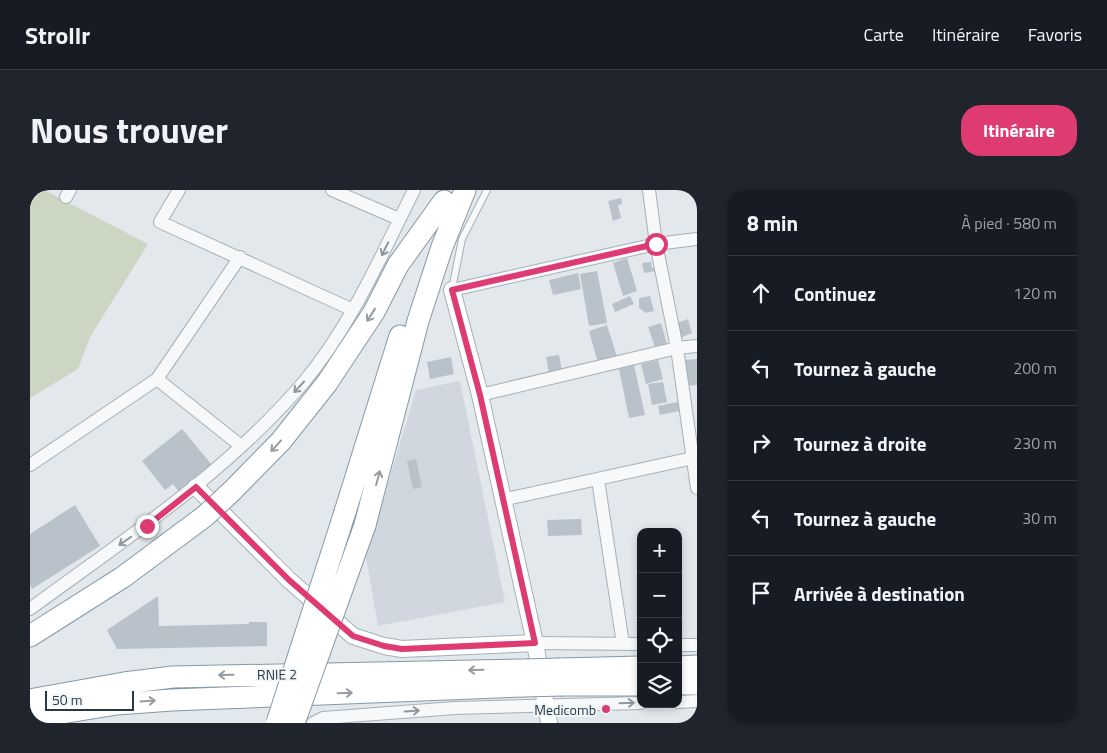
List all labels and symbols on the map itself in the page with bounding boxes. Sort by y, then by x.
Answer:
route start [645,233,668,256]
one-way arrow [380,242,390,257]
one-way arrow [366,308,376,322]
one-way arrow [293,380,305,393]
one-way arrow [270,440,282,453]
one-way arrow [373,470,383,486]
route end [136,515,159,538]
one-way arrow [119,536,133,546]
street label: RNIE 2 [257,663,297,685]
one-way arrow [469,666,485,675]
one-way arrow [219,670,235,680]
scale bar [45,688,134,711]
one-way arrow [336,688,353,698]
one-way arrow [139,697,155,706]
one-way arrow [618,698,635,708]
place label: Medicomb [534,699,596,720]
marker: Medicomb [600,703,612,715]
one-way arrow [404,706,420,716]

